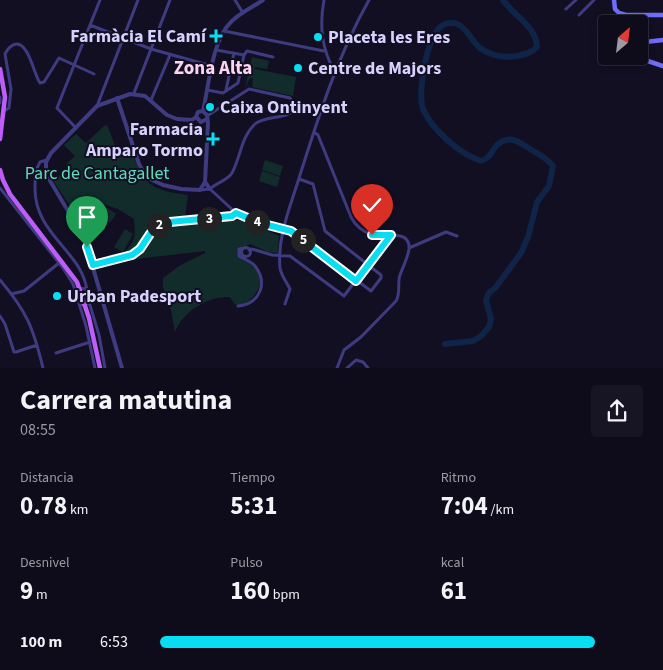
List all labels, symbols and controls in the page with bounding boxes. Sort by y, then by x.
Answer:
north arrow [598,15,648,65]
map controls [598,15,648,65]
place label: Farmàcia El Camí [70,24,207,49]
place label: Placeta les Eres [328,25,450,50]
marker: Farmàcia El Camí [210,30,222,42]
marker: Placeta les Eres [312,31,324,43]
district label: Zona Alta [174,55,252,82]
place label: Centre de Majors [308,56,441,81]
marker: Centre de Majors [292,62,304,74]
place label: Caixa Ontinyent [220,95,348,120]
marker: Caixa Ontinyent [204,101,216,113]
place label: Farmacia Amparo Tormo [85,117,203,163]
marker: Farmacia Amparo Tormo [207,133,219,145]
park label: Parc de Cantagallet [25,161,169,186]
pin [351,184,393,235]
icon: check [358,191,386,219]
pin [66,196,108,247]
icon: arrive [73,203,101,231]
pin: 3 [196,206,222,232]
text: 3 [206,209,213,229]
pin: 4 [244,210,270,234]
pin: 2 [146,212,172,238]
text: 4 [254,212,261,232]
text: 2 [156,215,163,235]
pin: 5 [290,228,316,252]
text: 5 [300,230,307,250]
place label: Urban Padesport [67,284,201,309]
marker: Urban Padesport [51,290,63,302]
text: Carrera matutina [20,380,232,420]
button: share [591,385,643,437]
text: 08:55 [20,419,56,441]
text: Distancia [20,468,74,488]
text: Tiempo [230,468,275,488]
text: Ritmo [441,468,476,488]
text: 0.78 [20,488,67,524]
text: 5:31 [230,488,277,524]
text: 7:04 [441,488,488,524]
text: km [67,500,88,520]
text: /km [488,500,514,520]
text: Desnivel [20,553,70,573]
text: Pulso [230,553,263,573]
text: kcal [441,553,464,573]
text: 9 [20,573,33,609]
text: 160 [230,573,270,609]
text: 61 [441,573,467,609]
text: m [33,585,48,605]
text: bpm [270,585,300,605]
text: 100 m [20,631,62,653]
text: 6:53 [100,631,128,653]

